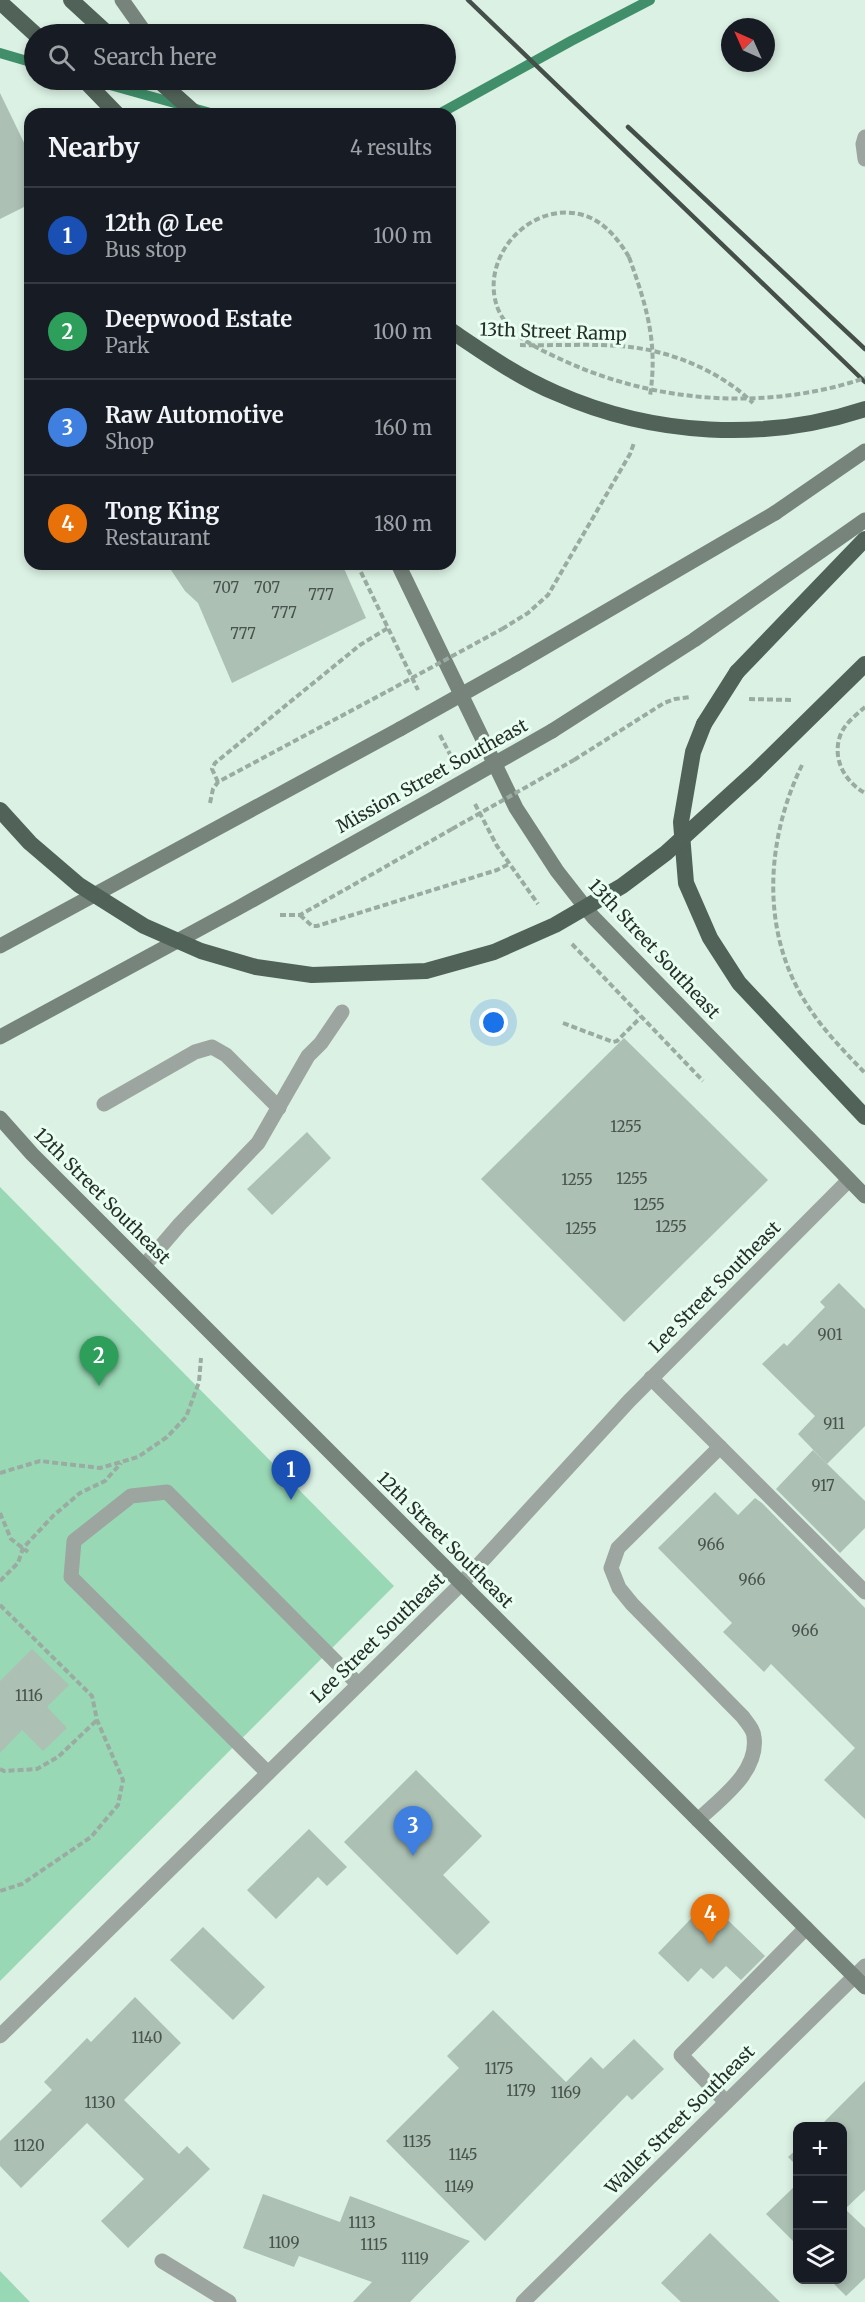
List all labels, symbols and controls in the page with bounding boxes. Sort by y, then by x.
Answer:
north arrow [721,18,775,72]
search box [24,24,456,90]
icon: search [45,41,78,74]
text: Search here [93,43,216,71]
text: Nearby [48,131,140,164]
text: 4 results [350,135,432,160]
text: 12th @ Lee [105,209,223,237]
text: 1 [63,223,72,248]
text: 100 m [373,223,432,248]
text: Bus stop [105,237,187,262]
text: Deepwood Estate [105,305,292,333]
street label: 13th Street Ramp [479,317,627,346]
text: 2 [62,319,73,344]
text: 100 m [373,319,432,344]
text: Park [105,333,149,358]
text: Raw Automotive [105,401,284,429]
text: 3 [62,415,73,440]
text: 160 m [374,415,432,440]
text: Shop [105,429,154,454]
text: Tong King [105,497,219,525]
text: 4 [61,511,74,536]
text: 180 m [374,511,432,536]
text: Restaurant [105,525,210,550]
house number: 707 [213,578,239,597]
house number: 707 [254,578,280,597]
house number: 777 [308,585,334,604]
house number: 777 [271,603,297,622]
house number: 777 [230,624,256,643]
street label: Mission Street Southeast [332,713,532,838]
street label: 13th Street Southeast [584,874,725,1023]
your location [479,1008,508,1037]
house number: 1255 [610,1117,642,1136]
street label: 12th Street Southeast [29,1123,175,1269]
house number: 1255 [616,1169,648,1188]
house number: 1255 [561,1170,593,1189]
house number: 1255 [633,1195,665,1214]
street label: Lee Street Southeast [644,1216,785,1357]
house number: 1255 [655,1217,687,1236]
house number: 1255 [565,1219,597,1238]
house number: 901 [818,1325,843,1344]
pin: 2 [80,1336,118,1386]
house number: 911 [823,1414,845,1433]
pin: 1 [272,1450,310,1500]
street label: 12th Street Southeast [372,1467,518,1613]
house number: 917 [812,1476,835,1495]
house number: 966 [697,1535,725,1554]
street label: Lee Street Southeast [306,1568,449,1707]
house number: 966 [738,1570,766,1589]
house number: 966 [791,1621,819,1640]
house number: 1116 [15,1686,43,1705]
pin: 3 [394,1806,432,1856]
pin: 4 [690,1894,730,1944]
house number: 1140 [132,2028,163,2047]
street label: Waller Street Southeast [599,2040,759,2200]
house number: 1175 [484,2059,514,2078]
house number: 1179 [506,2081,536,2100]
house number: 1169 [551,2083,581,2102]
house number: 1130 [85,2093,115,2112]
map controls [793,2122,847,2284]
button: + [793,2122,847,2176]
house number: 1135 [402,2132,432,2151]
house number: 1120 [13,2136,45,2155]
house number: 1145 [449,2145,477,2164]
button: − [793,2176,847,2230]
house number: 1149 [444,2177,474,2196]
house number: 1113 [348,2213,376,2232]
button: layers [793,2230,847,2284]
house number: 1109 [268,2233,300,2252]
house number: 1115 [360,2235,388,2254]
house number: 1119 [401,2249,429,2268]

